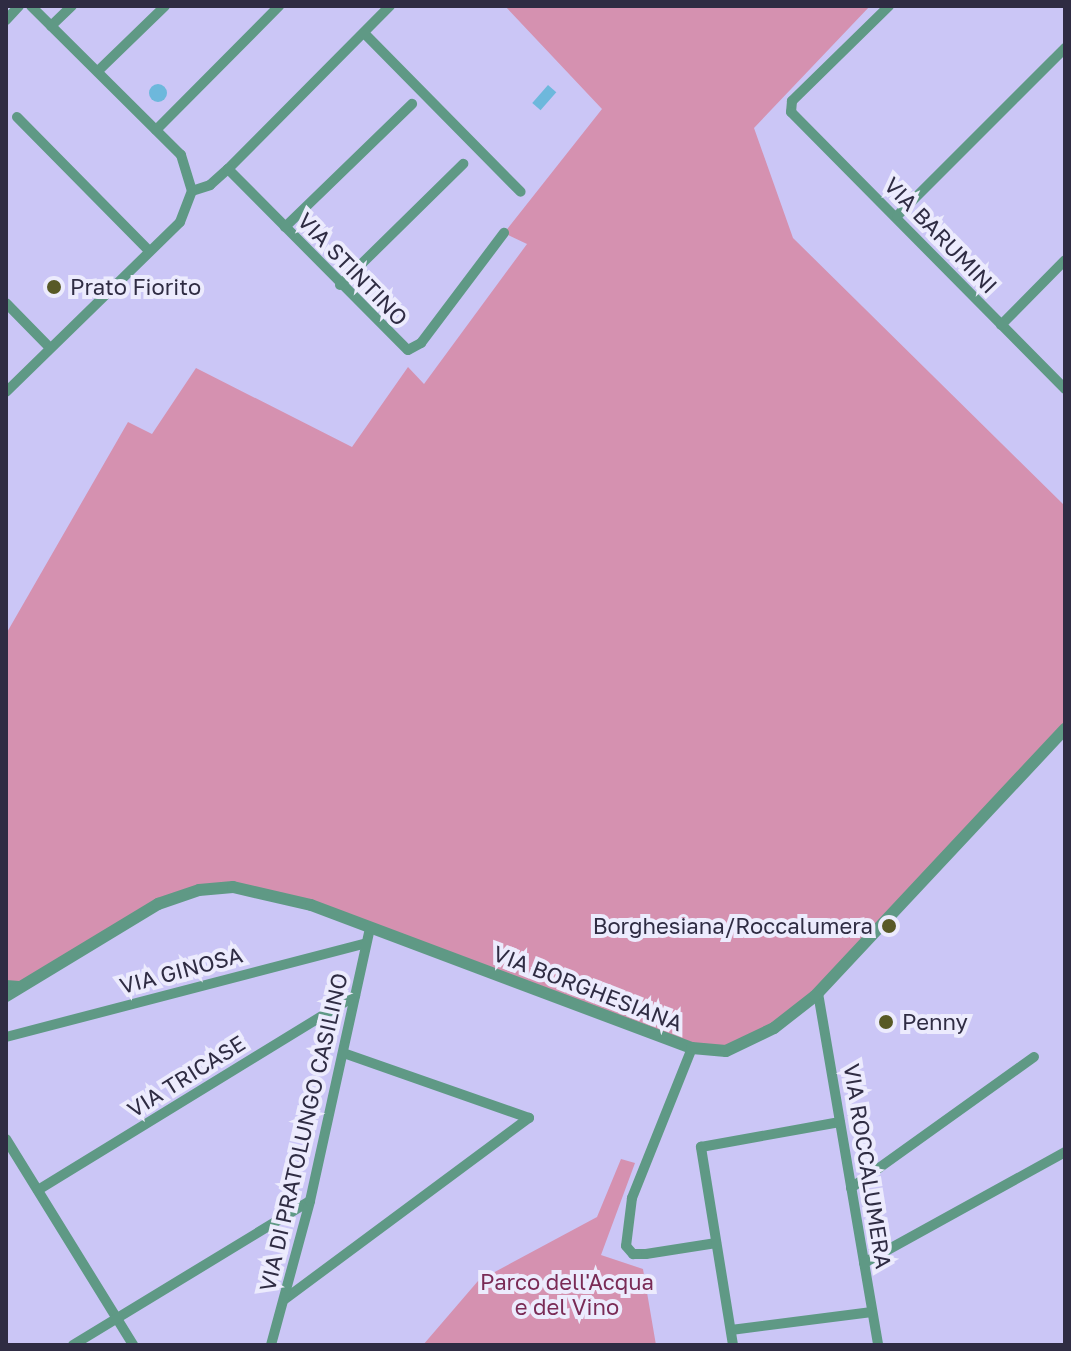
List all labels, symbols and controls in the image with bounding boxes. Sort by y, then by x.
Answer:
street label: VIA BARUMINI [879,171,1003,299]
street label: VIA STINTINO [293,207,413,331]
place label: Prato Fiorito [70,274,201,300]
marker: Prato Fiorito [45,278,63,296]
place label: Borghesiana/Roccalumera [593,913,873,939]
marker: Borghesiana/Roccalumera [880,917,898,935]
street label: VIA BORGHESIANA [490,940,686,1036]
street label: VIA GINOSA [117,941,245,999]
street label: VIA DI PRATOLUNGO CASILINO [253,970,353,1294]
place label: Penny [902,1009,968,1035]
marker: Penny [877,1013,895,1031]
street label: VIA TRICASE [122,1029,250,1123]
street label: VIA ROCCALUMERA [839,1062,897,1270]
park label: Parco dell'Acqua e del Vino [480,1268,654,1320]

